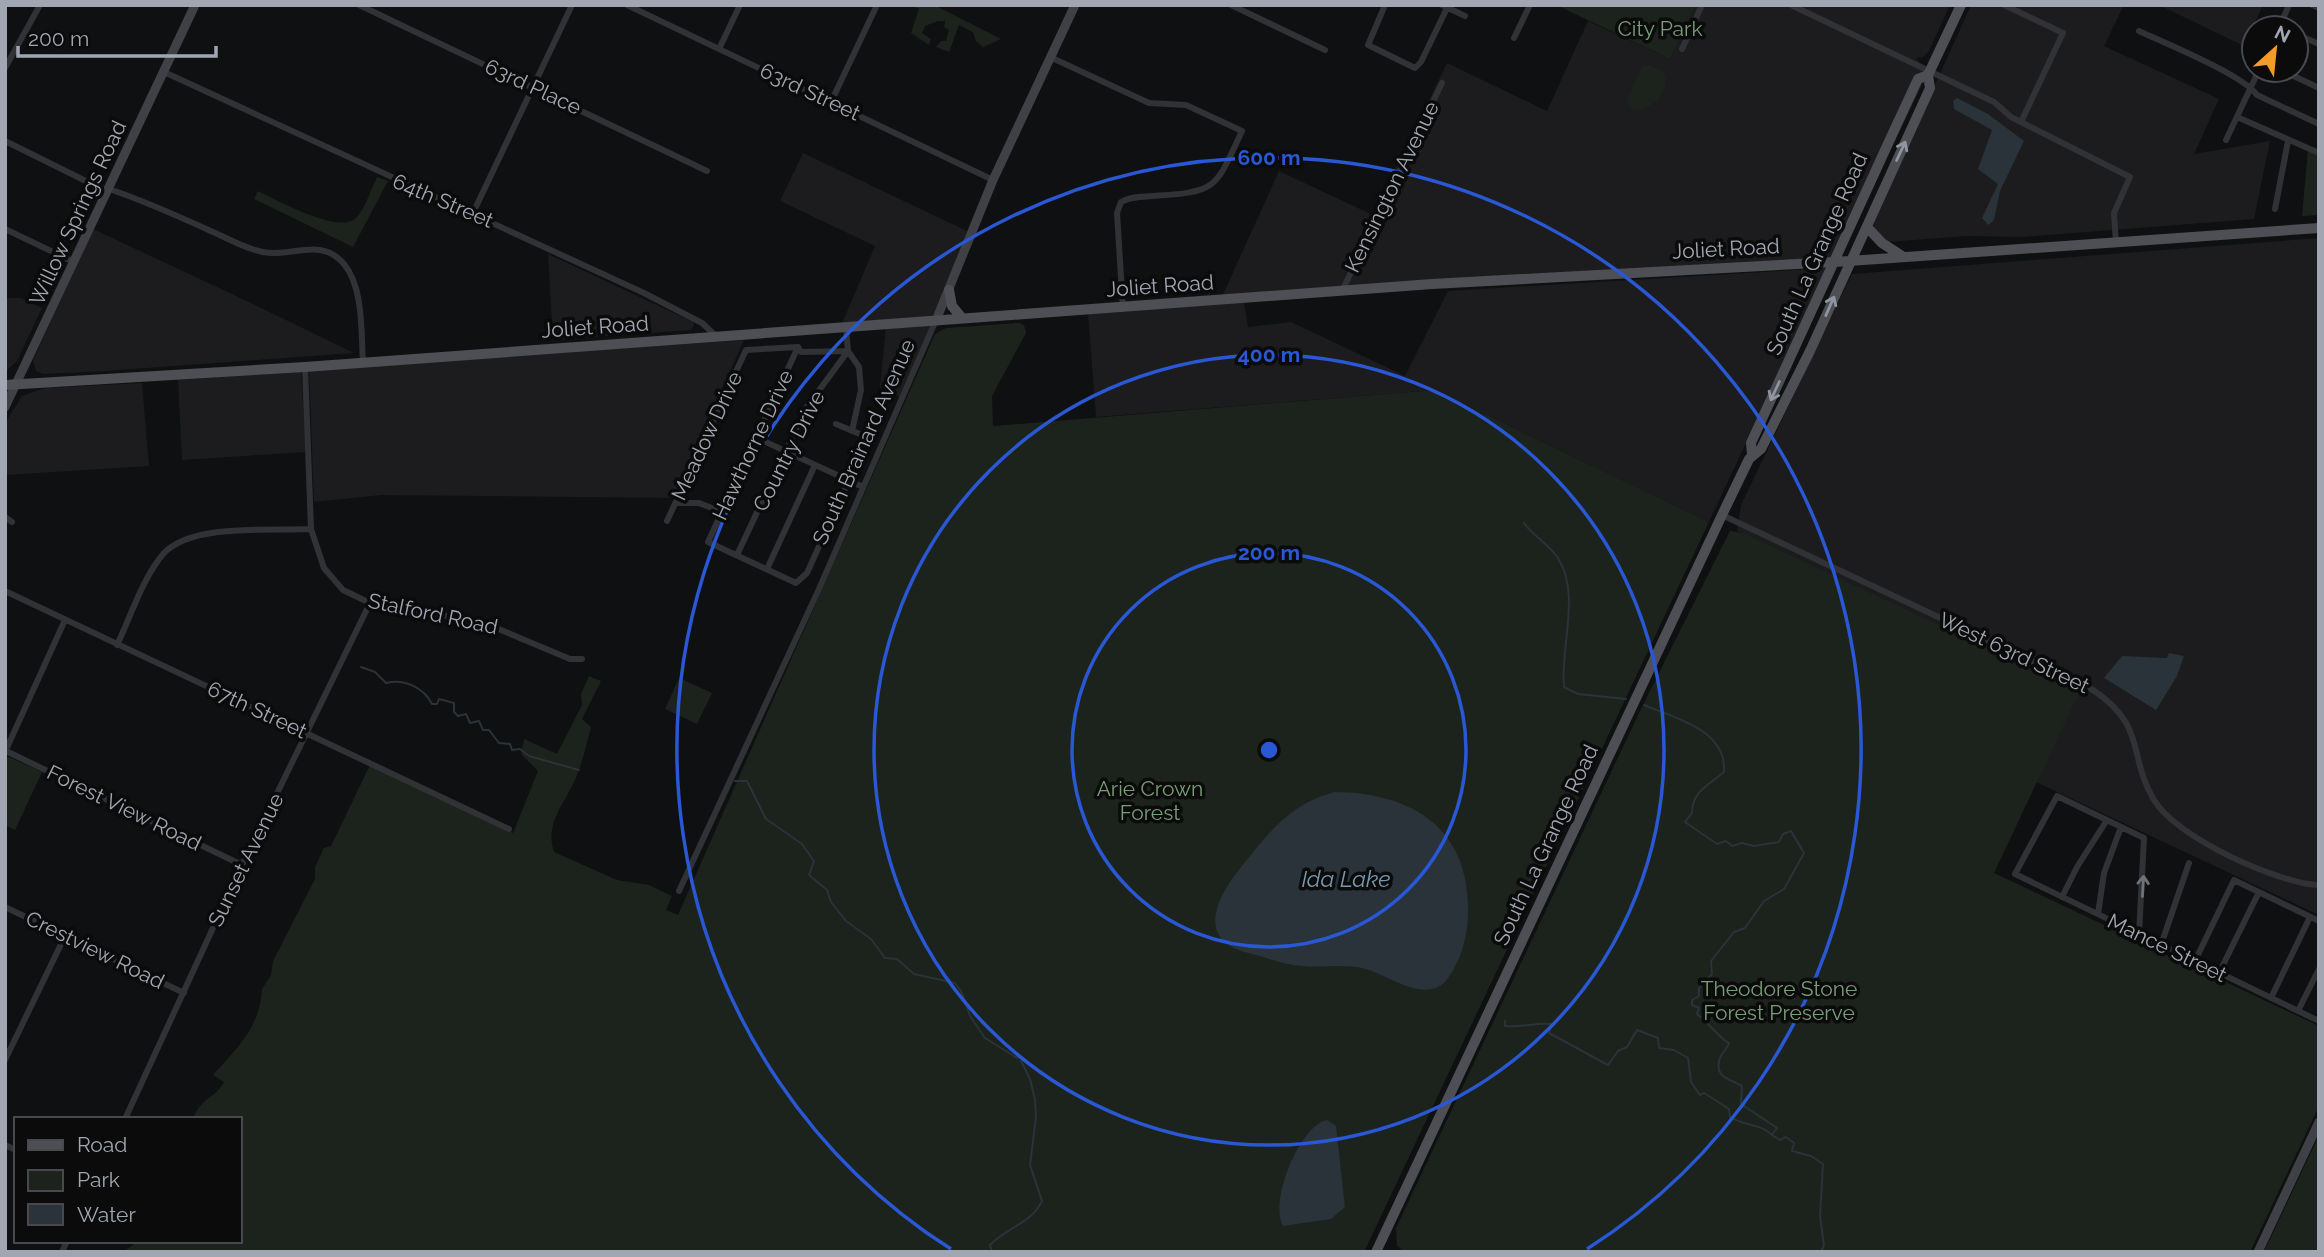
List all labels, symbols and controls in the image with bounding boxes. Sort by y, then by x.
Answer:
scale bar [18,14,215,58]
north arrow [2240,14,2310,84]
park label: City Park [1617,16,1703,41]
text: N [2271,21,2294,47]
text: 200 m [28,26,89,51]
street label: 63rd Place [481,53,585,120]
street label: 63rd Street [756,57,864,126]
street label: Kensington Avenue [1339,97,1444,276]
street label: Willow Springs Road [24,117,131,309]
one-way arrow [1895,141,1908,163]
text: 600 m [1237,145,1301,170]
street label: South La Grange Road [1761,149,1872,359]
street label: 64th Street [389,168,497,233]
street label: Joliet Road [1672,233,1780,264]
street label: Joliet Road [1105,269,1215,302]
one-way arrow [1824,296,1837,317]
street label: Joliet Road [540,310,650,343]
street label: South Brainard Avenue [807,335,920,548]
text: 400 m [1238,342,1300,367]
street label: Hawthorne Drive [707,366,798,524]
street label: Meadow Drive [666,367,747,504]
one-way arrow [1768,380,1782,401]
street label: Country Drive [747,386,830,515]
text: 200 m [1238,540,1300,565]
street label: Stalford Road [366,588,500,639]
street label: West 63rd Street [1935,607,2093,698]
street label: 67th Street [204,676,311,743]
centre of rings [1257,738,1281,762]
street label: South La Grange Road [1488,740,1603,949]
street label: Forest View Road [43,759,205,856]
park label: Arie Crown Forest [1097,776,1203,825]
street label: Sunset Avenue [202,789,289,931]
water label: Ida Lake [1301,865,1391,892]
one-way arrow [2137,875,2150,898]
street label: Crestview Road [22,905,169,994]
street label: Mance Street [2104,908,2231,987]
park label: Theodore Stone Forest Preserve [1701,976,1857,1025]
legend [14,1117,242,1243]
text: Road [77,1132,127,1157]
text: Park [77,1167,120,1192]
text: Water [77,1202,136,1227]

